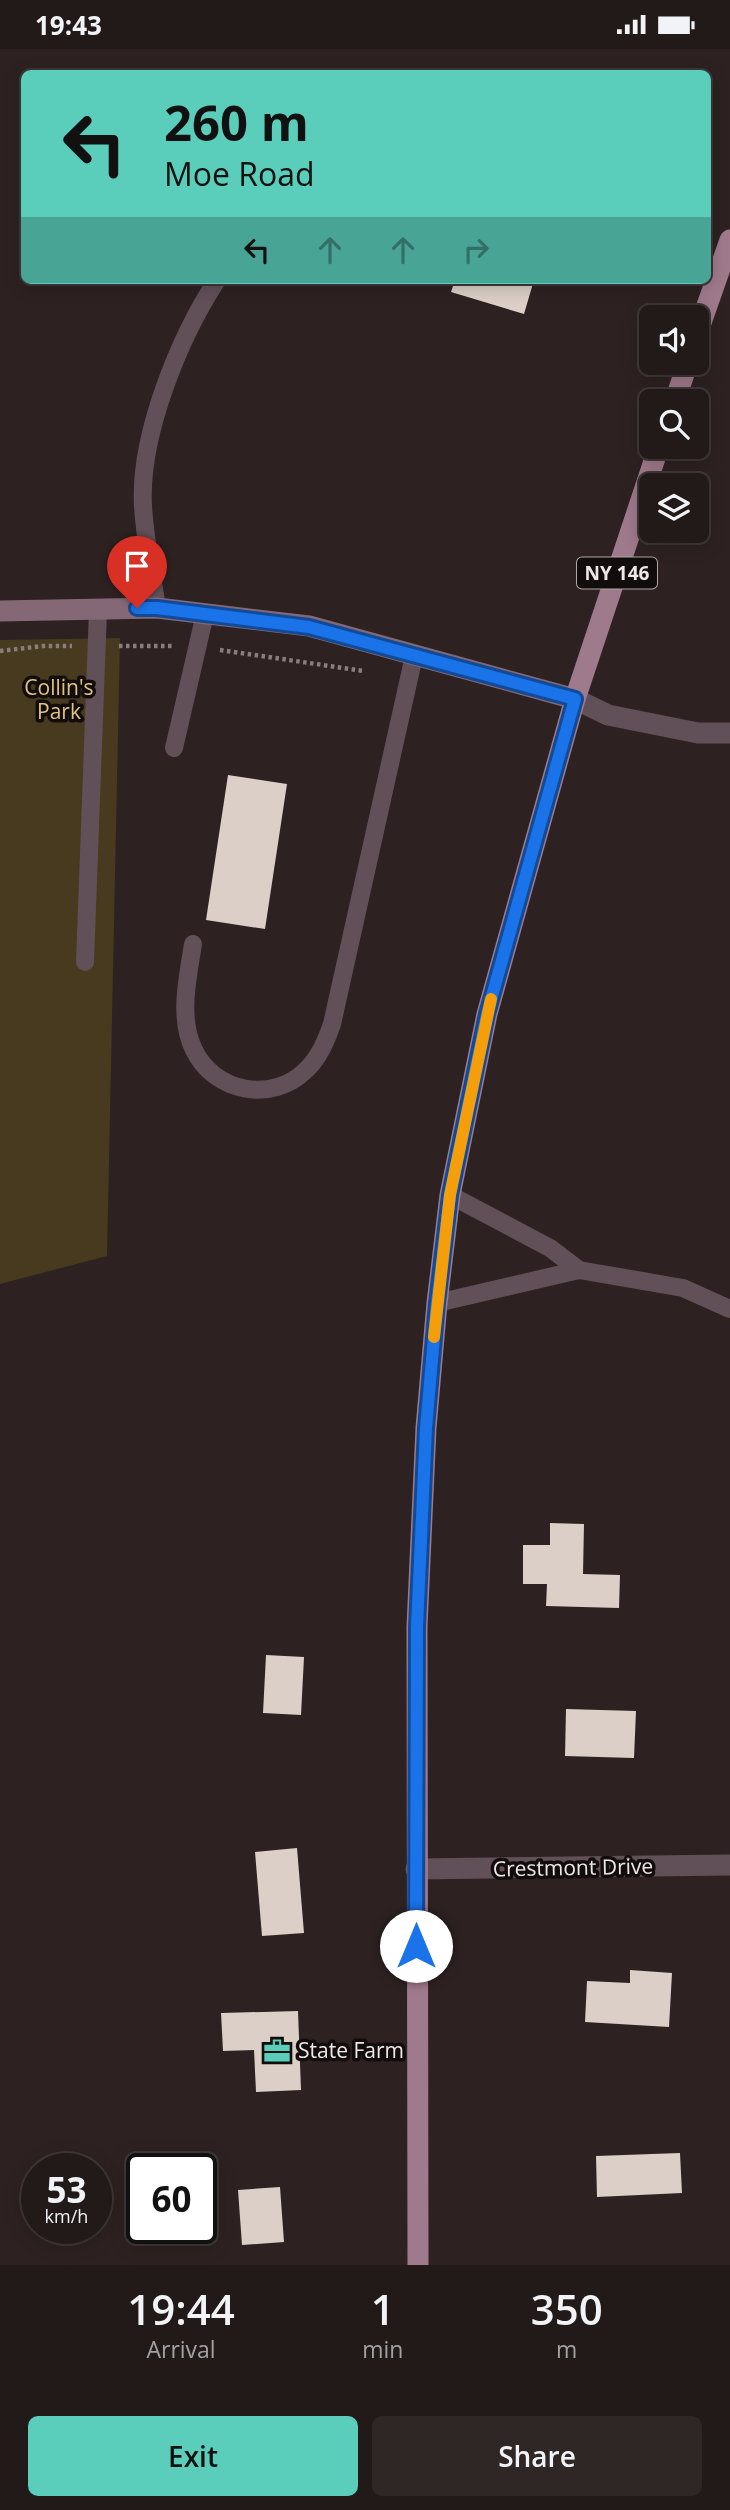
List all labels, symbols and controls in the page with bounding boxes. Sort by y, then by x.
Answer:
text: 19:43 [35,7,102,43]
text: 260 m [164,89,309,155]
icon: left [49,98,140,189]
text: Moe Road [164,152,315,195]
icon: left [238,231,276,269]
icon: ahead [311,231,349,269]
icon: ahead [384,231,422,269]
icon: right [457,231,495,269]
map controls [639,305,709,543]
button: sound [639,305,709,375]
button: search [639,389,709,459]
button: layers [639,473,709,543]
pin [107,536,167,608]
icon: arrive [118,547,156,585]
road number: NY 146 [577,558,657,589]
park label: Collin's Park [24,673,94,725]
street label: Crestmont Drive [493,1852,653,1882]
position arrow [379,1909,453,1983]
office icon: State Farm [262,2036,292,2066]
place label: State Farm [298,2036,404,2064]
speed limit sign: 60 [126,2153,217,2244]
text: 53 [46,2166,87,2213]
text: km/h [45,2204,88,2228]
text: 19:44 [127,2280,235,2337]
text: 1 [371,2280,395,2337]
text: 350 [531,2280,603,2337]
text: Arrival [146,2333,216,2365]
text: min [362,2333,403,2365]
text: m [556,2333,577,2365]
button: Exit [28,2416,358,2496]
button: Share [372,2416,702,2496]

